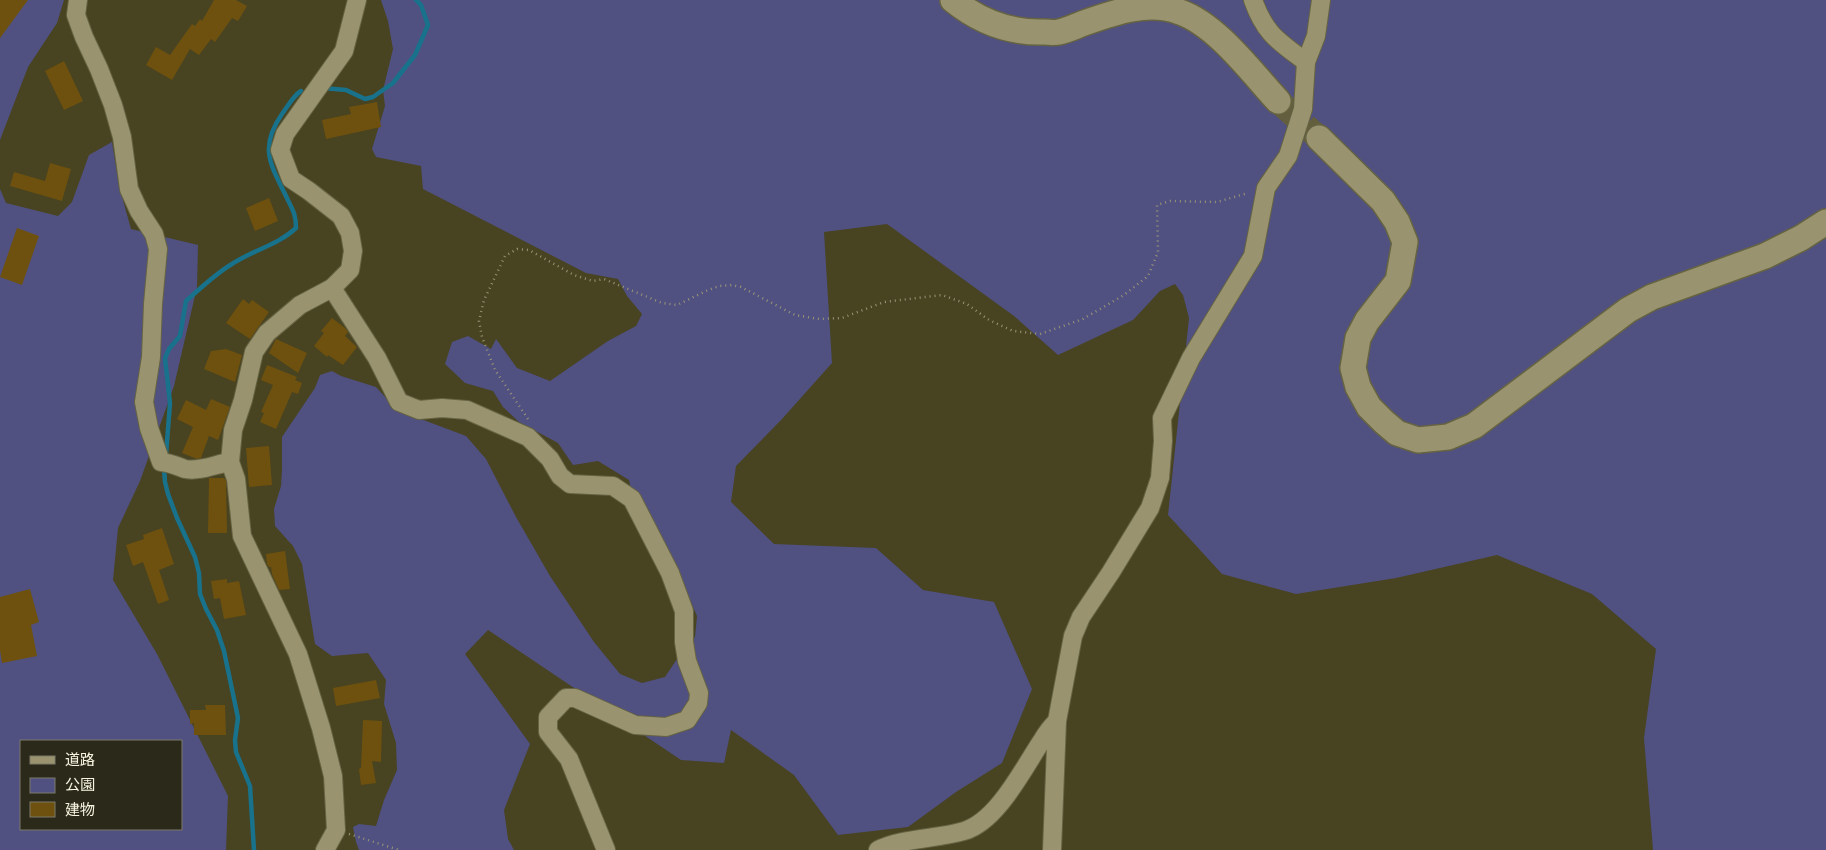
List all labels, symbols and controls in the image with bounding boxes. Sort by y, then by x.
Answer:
legend [20,740,182,830]
text: 道路 [65,751,95,769]
text: 公園 [65,776,95,794]
text: 建物 [65,801,95,819]

